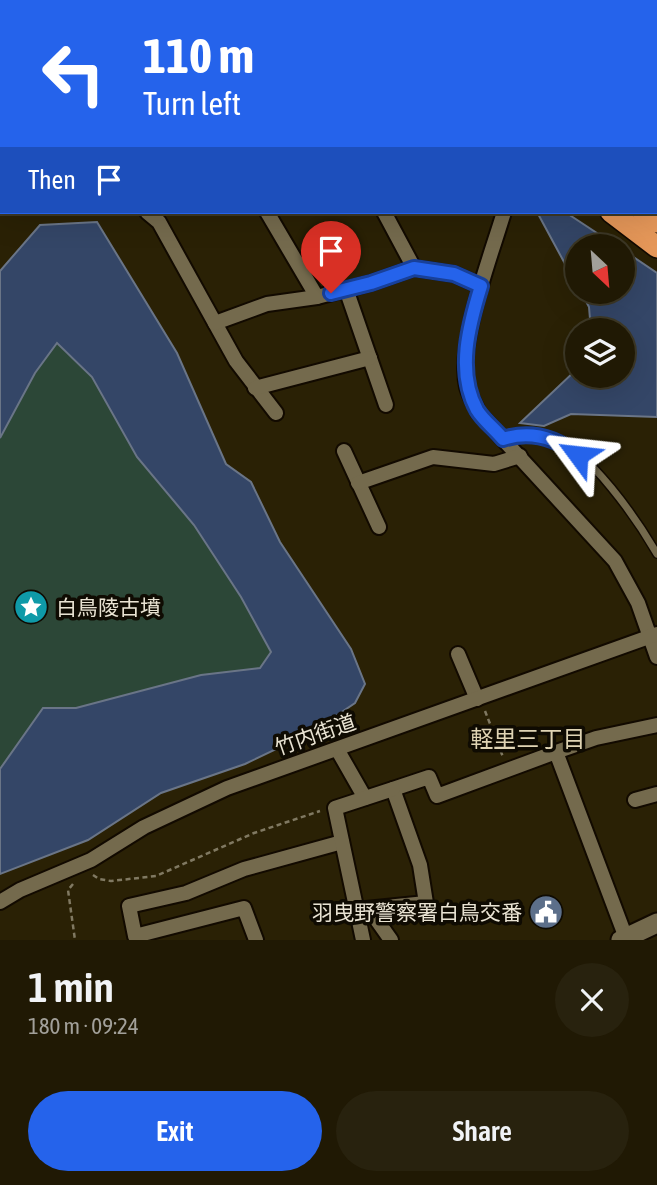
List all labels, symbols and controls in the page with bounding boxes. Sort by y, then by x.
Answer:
text: 110 m [143,27,254,83]
icon: left [28,28,119,119]
text: Turn left [143,85,241,122]
icon: arrive [90,161,128,199]
text: Then [28,165,76,195]
pin [301,221,361,293]
icon: arrive [312,232,350,270]
north arrow [565,234,635,304]
map controls [565,234,635,388]
button: layers [565,318,635,388]
position arrow [541,418,615,492]
place icon: 白鳥陵古墳 [12,588,50,626]
place label: 白鳥陵古墳 [56,595,161,619]
street label: 竹内街道 [271,709,359,759]
district label: 軽里三丁目 [471,726,586,752]
public building icon: 羽曳野警察署白鳥交番 [527,893,565,931]
place label: 羽曳野警察署白鳥交番 [312,900,522,924]
text: 1 min [28,963,114,1011]
button: close [555,963,629,1037]
text: 180 m · 09:24 [28,1013,139,1039]
button: Exit [28,1091,322,1171]
button: Share [336,1091,629,1171]

